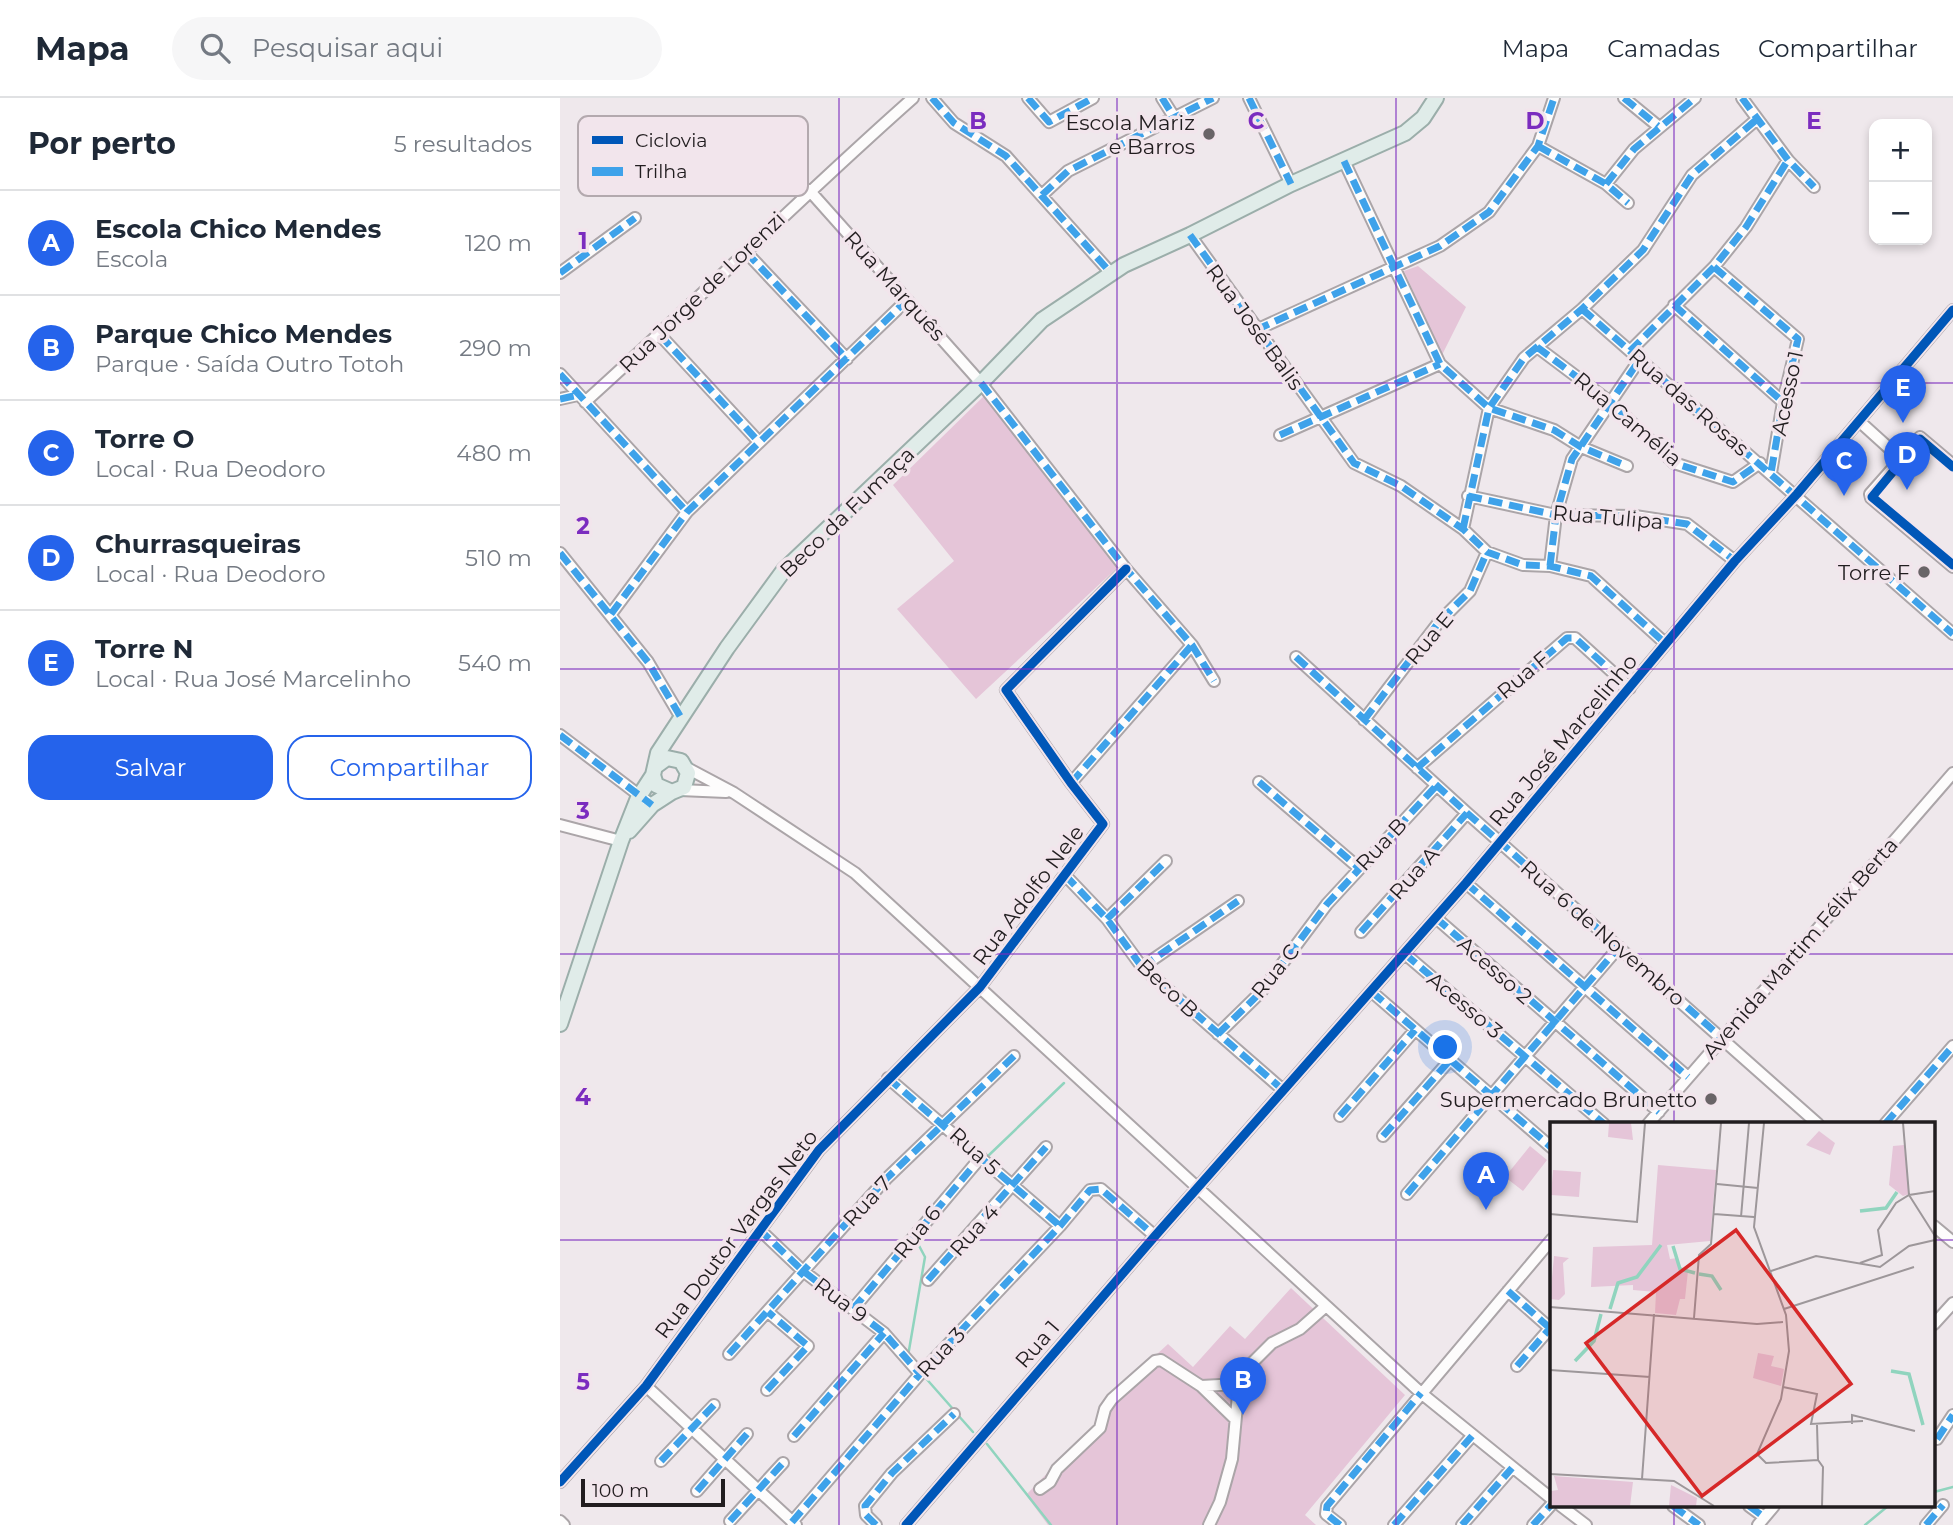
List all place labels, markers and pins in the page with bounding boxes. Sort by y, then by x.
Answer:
place label: Escola Mariz e Barros [1065,110,1195,159]
marker: Escola Mariz e Barros [1201,126,1217,142]
pin: E [1880,365,1926,423]
pin: D [1884,432,1930,490]
pin: C [1821,438,1867,496]
place label: Torre F [1838,560,1910,585]
marker: Torre F [1916,564,1932,580]
place label: Supermercado Brunetto [1440,1087,1697,1112]
marker: Supermercado Brunetto [1703,1091,1719,1107]
pin: A [1463,1152,1509,1210]
pin: B [1220,1357,1266,1415]

